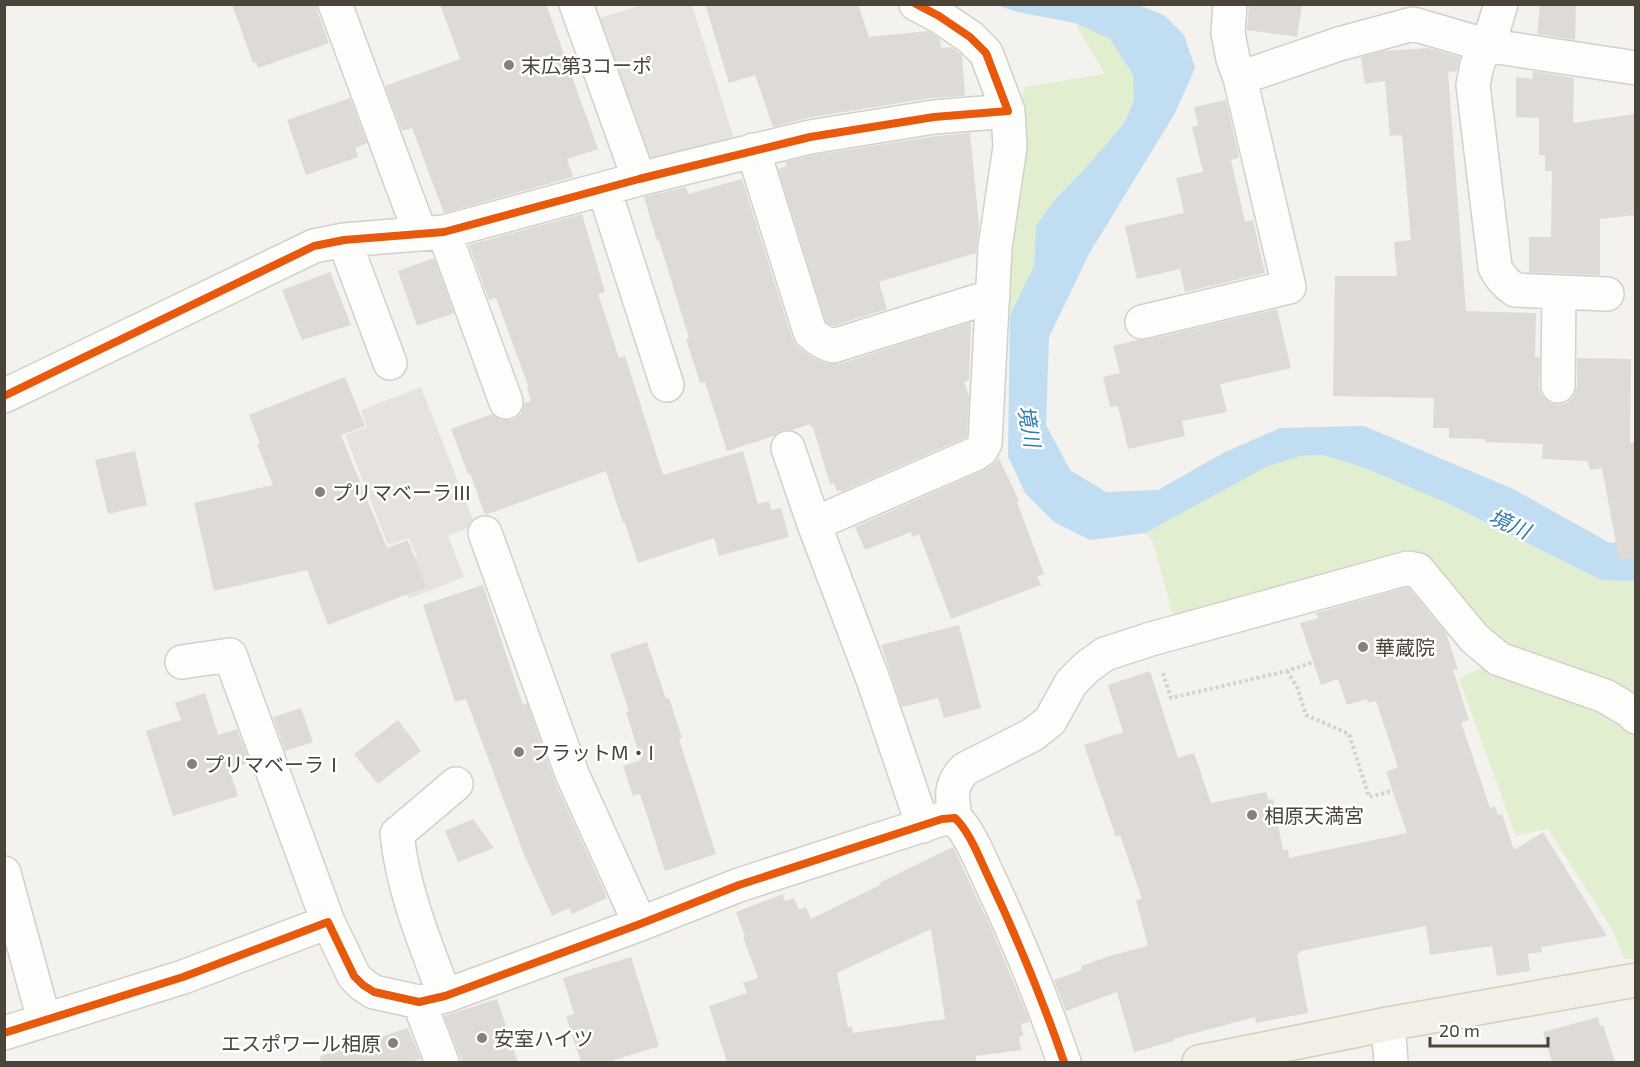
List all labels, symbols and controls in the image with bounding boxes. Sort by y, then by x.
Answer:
place label: 末広第3コーポ [521,53,652,77]
marker: 末広第3コーポ [502,58,516,72]
water label: 境川 [1014,403,1046,451]
place label: プリマベーラⅢ [332,480,472,504]
marker: プリマベーラⅢ [313,485,327,499]
water label: 境川 [1486,503,1536,544]
place label: 華蔵院 [1375,635,1435,659]
marker: 華蔵院 [1356,640,1370,654]
place label: フラットM・I [531,740,654,764]
marker: フラットM・I [512,745,526,759]
place label: プリマベーラⅠ [204,752,344,776]
marker: プリマベーラⅠ [185,757,199,771]
place label: 相原天満宮 [1264,803,1364,827]
marker: 相原天満宮 [1245,808,1259,822]
scale bar [1430,1010,1548,1048]
text: 20 m [1439,1019,1480,1041]
place label: 安室ハイツ [494,1026,594,1050]
place label: エスポワール相原 [221,1031,381,1055]
marker: 安室ハイツ [475,1031,489,1045]
marker: エスポワール相原 [386,1036,400,1050]

